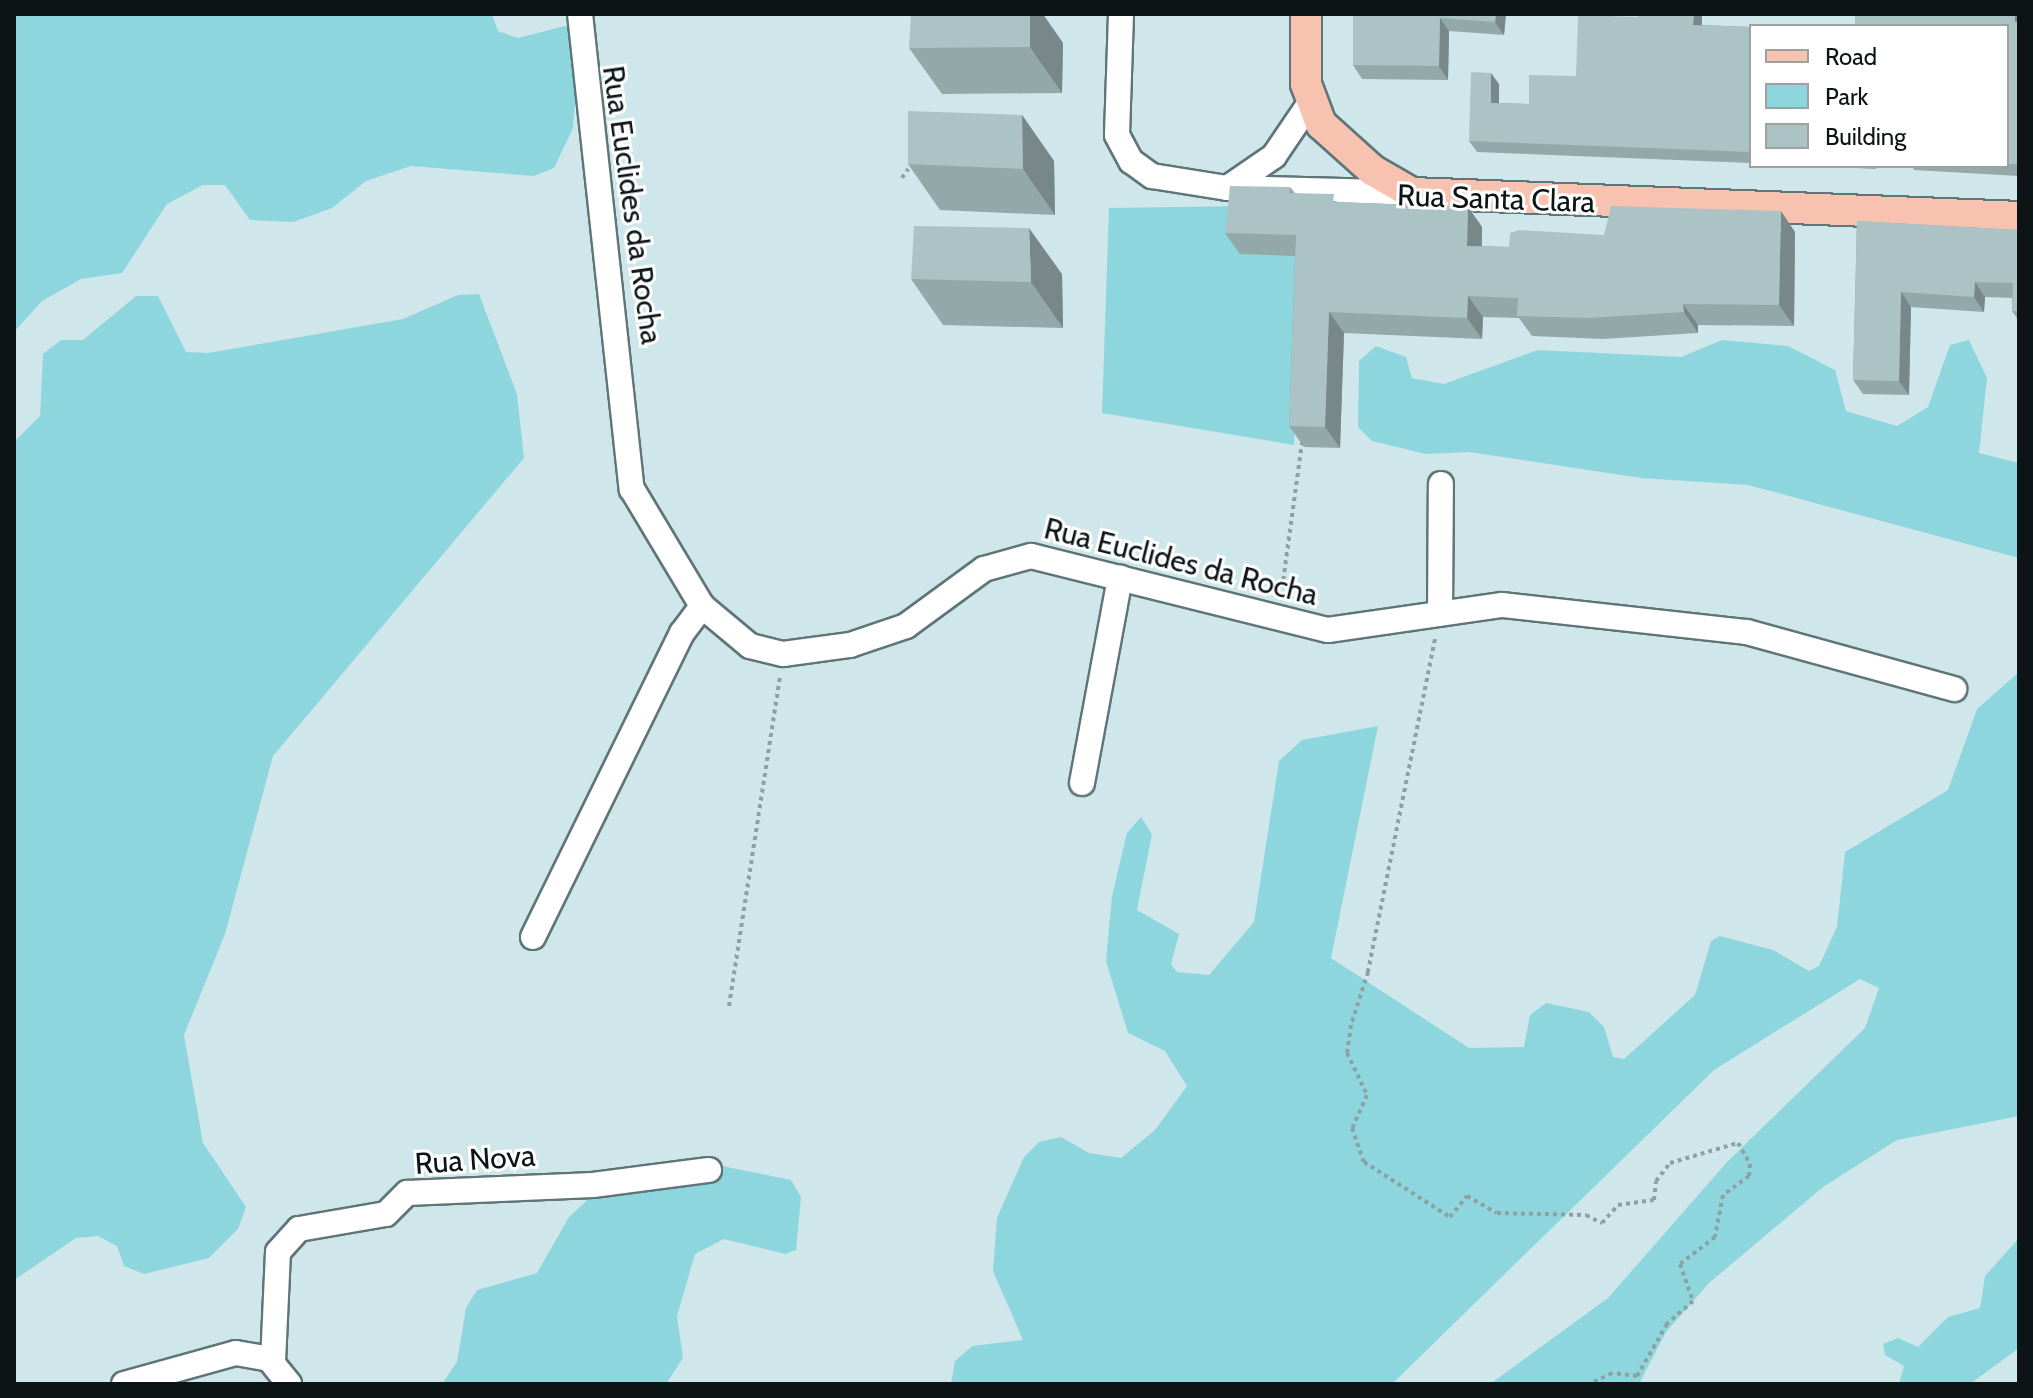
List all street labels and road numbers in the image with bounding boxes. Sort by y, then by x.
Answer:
street label: Rua Euclides da Rocha [595,63,669,347]
street label: Rua Santa Clara [1396,178,1596,220]
street label: Rua Euclides da Rocha [1040,511,1322,613]
street label: Rua Nova [414,1138,536,1182]

